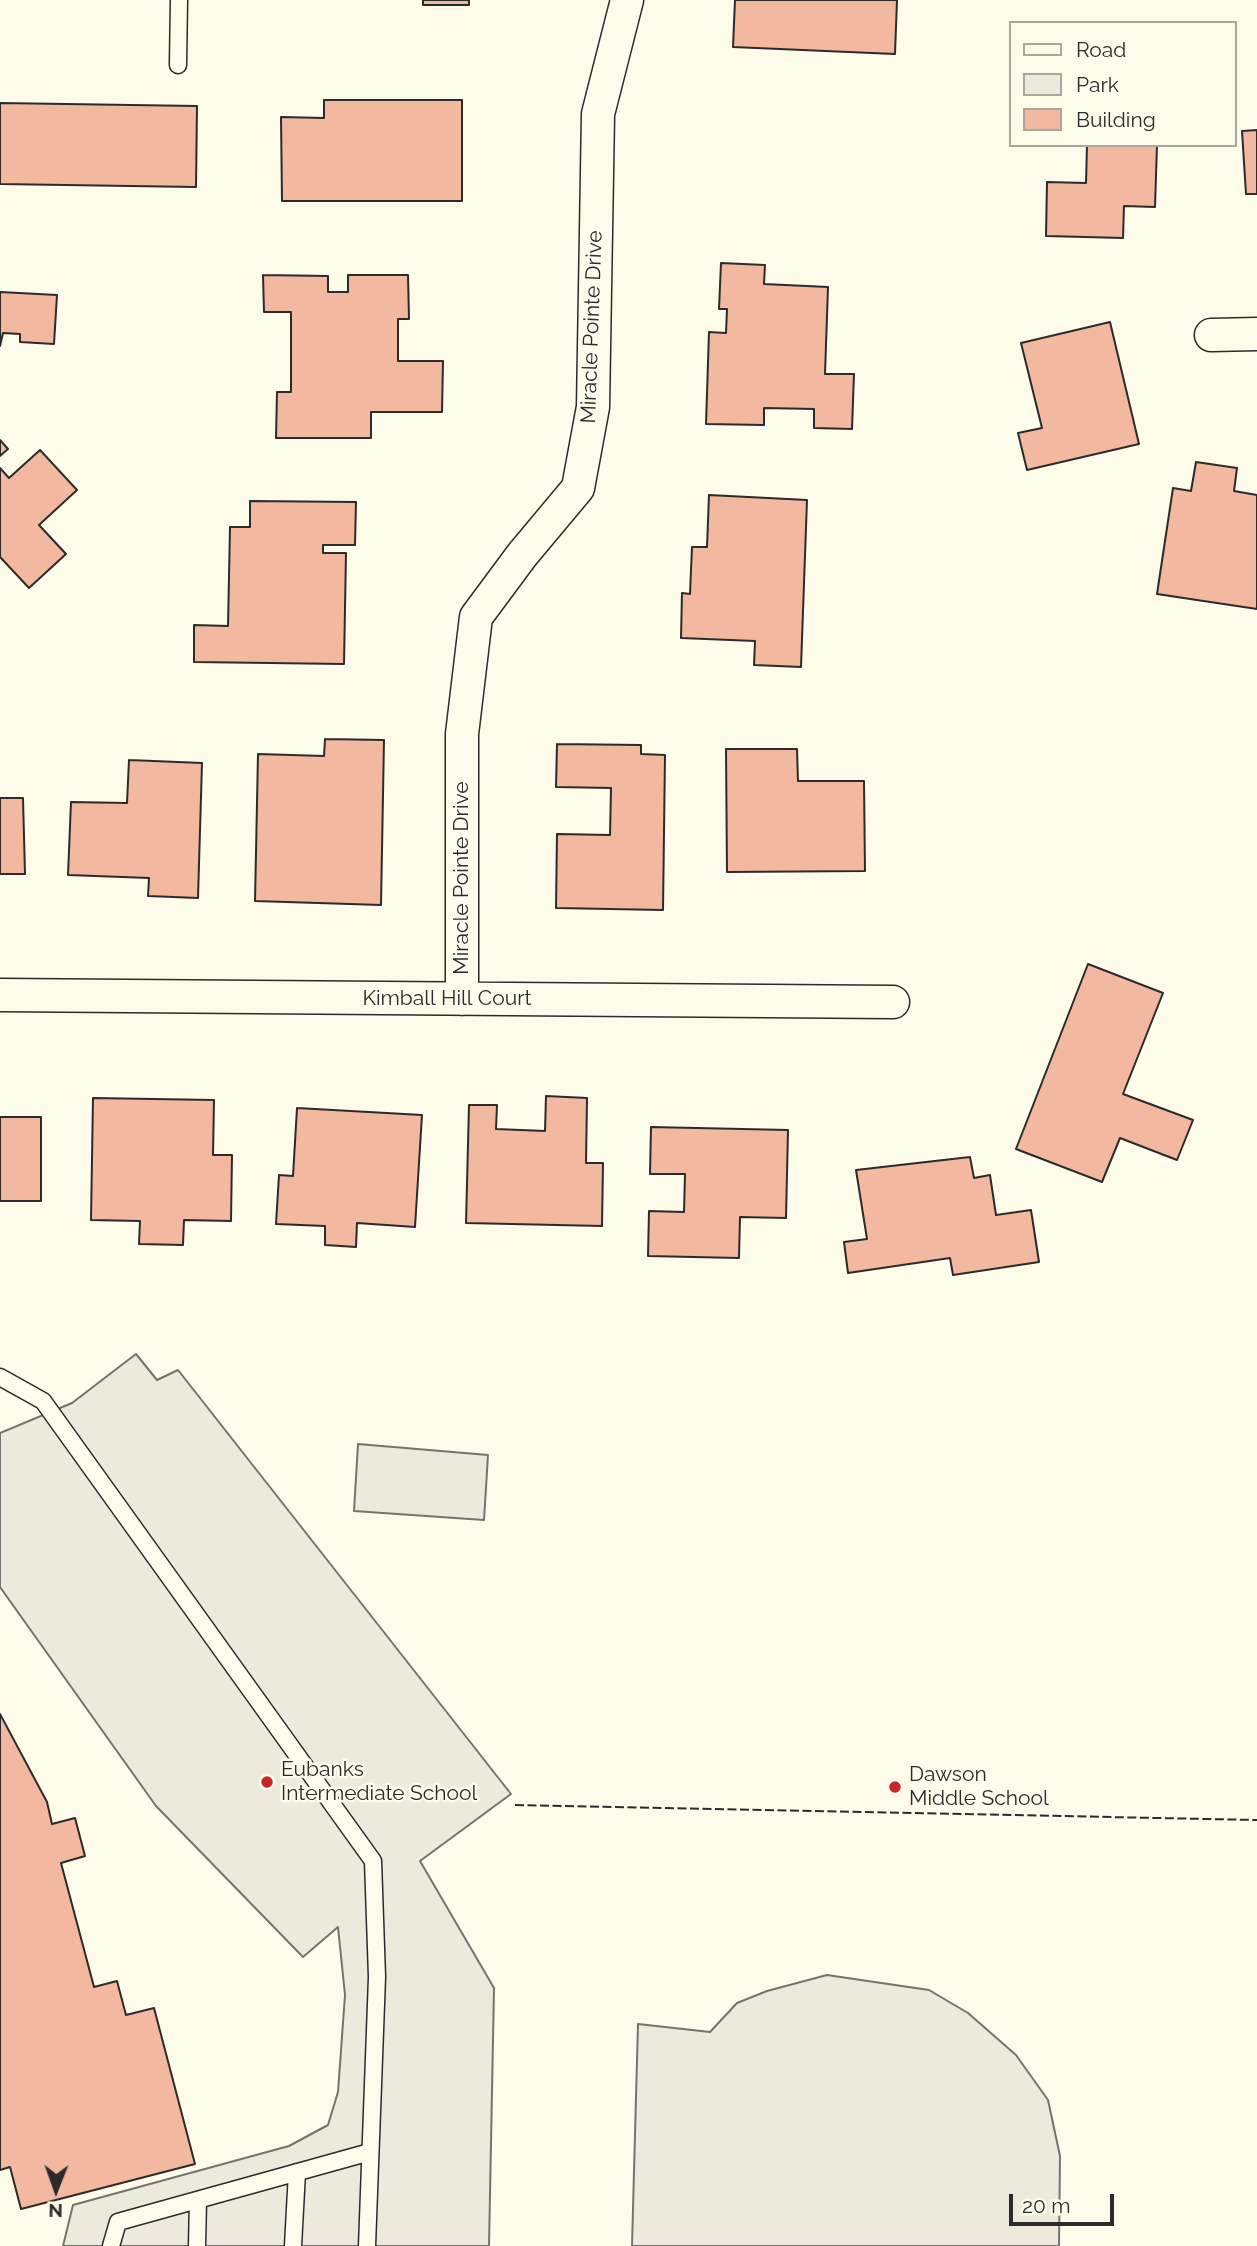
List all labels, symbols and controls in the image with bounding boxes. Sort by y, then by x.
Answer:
legend [1009,21,1236,147]
text: Road [1076,37,1126,62]
text: Park [1076,72,1119,97]
text: Building [1076,107,1156,132]
street label: Miracle Pointe Drive [576,230,608,424]
street label: Miracle Pointe Drive [449,781,475,975]
street label: Kimball Hill Court [362,986,532,1012]
place label: Eubanks Intermediate School [281,1757,477,1807]
place label: Dawson Middle School [909,1762,1049,1812]
marker: Eubanks Intermediate School [259,1774,275,1790]
marker: Dawson Middle School [887,1779,903,1795]
north arrow [21,2155,91,2225]
scale bar [1012,2180,1117,2224]
text: 20 m [1022,2193,1070,2218]
text: N [48,2200,63,2222]

